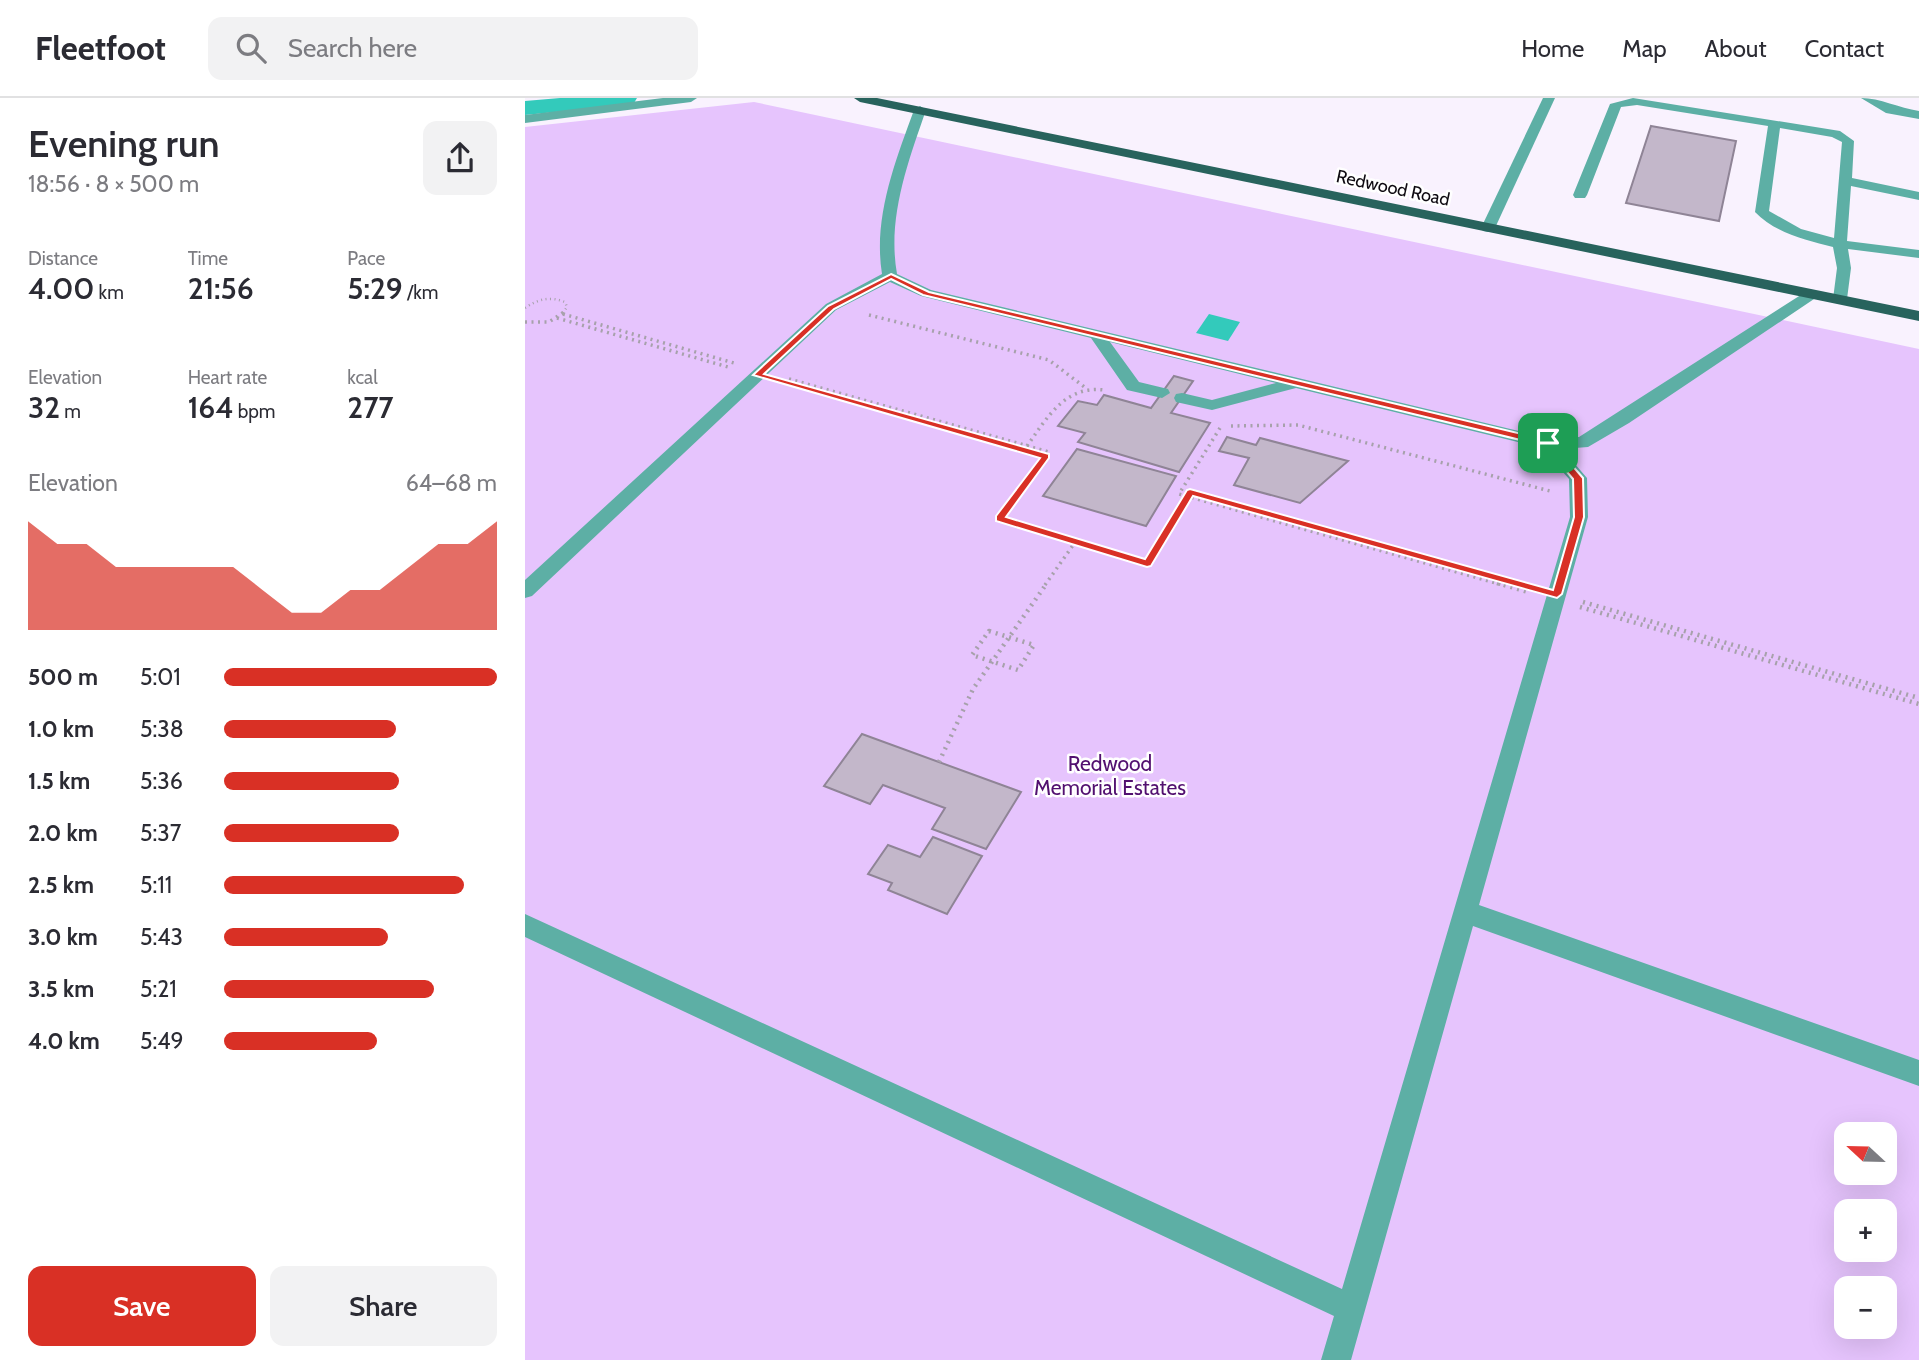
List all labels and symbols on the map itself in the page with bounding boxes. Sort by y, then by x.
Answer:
street label: Redwood Road [1334,165,1452,211]
pin [1518,413,1578,473]
park label: Redwood Memorial Estates [1034,751,1186,800]
north arrow [1834,1122,1897,1185]

